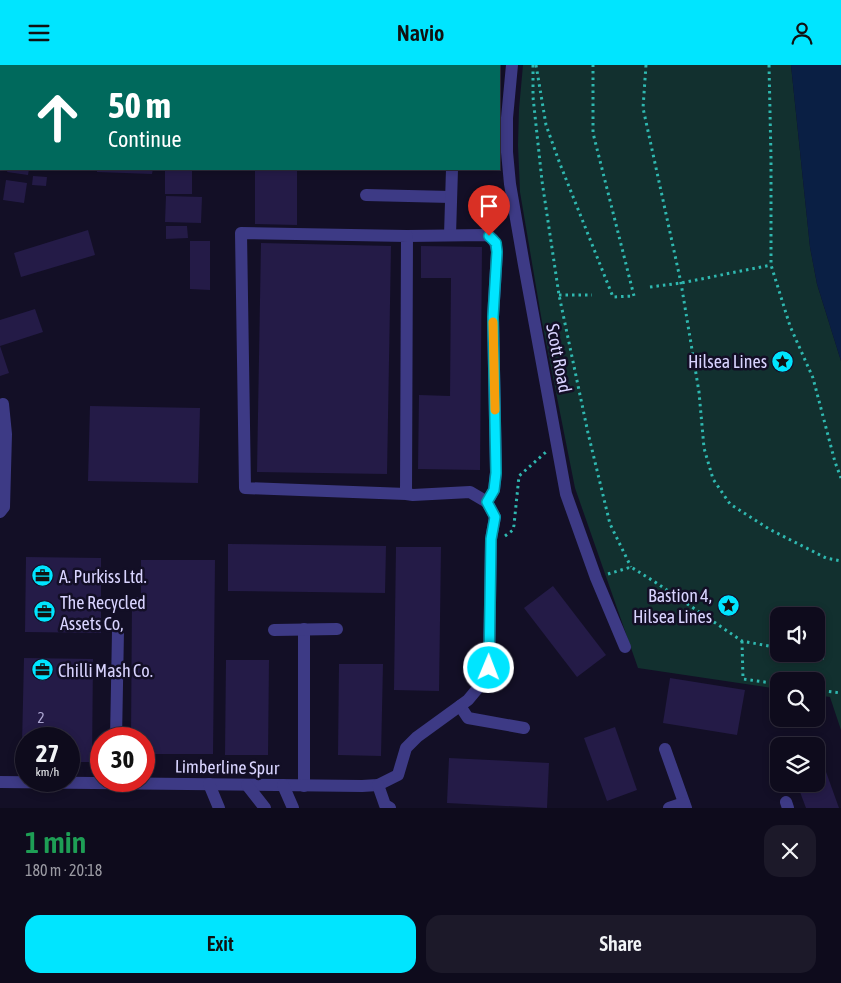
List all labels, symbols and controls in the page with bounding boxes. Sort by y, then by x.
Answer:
icon: menu [25,19,53,47]
icon: person [788,19,816,47]
text: Navio [397,20,444,46]
icon: ahead [25,85,90,150]
text: 50 m [108,85,171,125]
text: Continue [108,126,182,152]
pin [468,185,510,236]
icon: arrive [475,192,503,220]
street label: Scott Road [542,322,576,394]
place icon: Hilsea Lines [771,349,795,373]
place label: Hilsea Lines [688,351,767,372]
office icon: A. Purkiss Ltd. [31,564,55,588]
place label: A. Purkiss Ltd. [59,566,147,587]
place label: Bastion 4, Hilsea Lines [633,585,712,627]
place label: The Recycled Assets Co, [60,592,146,634]
place icon: Bastion 4, Hilsea Lines [716,593,740,617]
office icon: The Recycled Assets Co, [32,600,56,624]
map controls [770,607,825,792]
button: sound [770,607,825,662]
position arrow [462,641,514,693]
office icon: Chilli Mash Co. [30,658,54,682]
place label: Chilli Mash Co. [58,660,153,681]
button: search [770,672,825,727]
house number: 2 [37,709,45,726]
speed limit sign: 30 [90,727,155,792]
button: layers [770,737,825,792]
text: 27 [36,739,59,767]
street label: Limberline Spur [175,756,280,778]
text: km/h [36,765,59,779]
text: 1 min [25,825,86,859]
button: close [764,825,816,877]
text: 180 m · 20:18 [25,861,102,879]
button: Exit [25,915,416,973]
button: Share [426,915,816,973]

